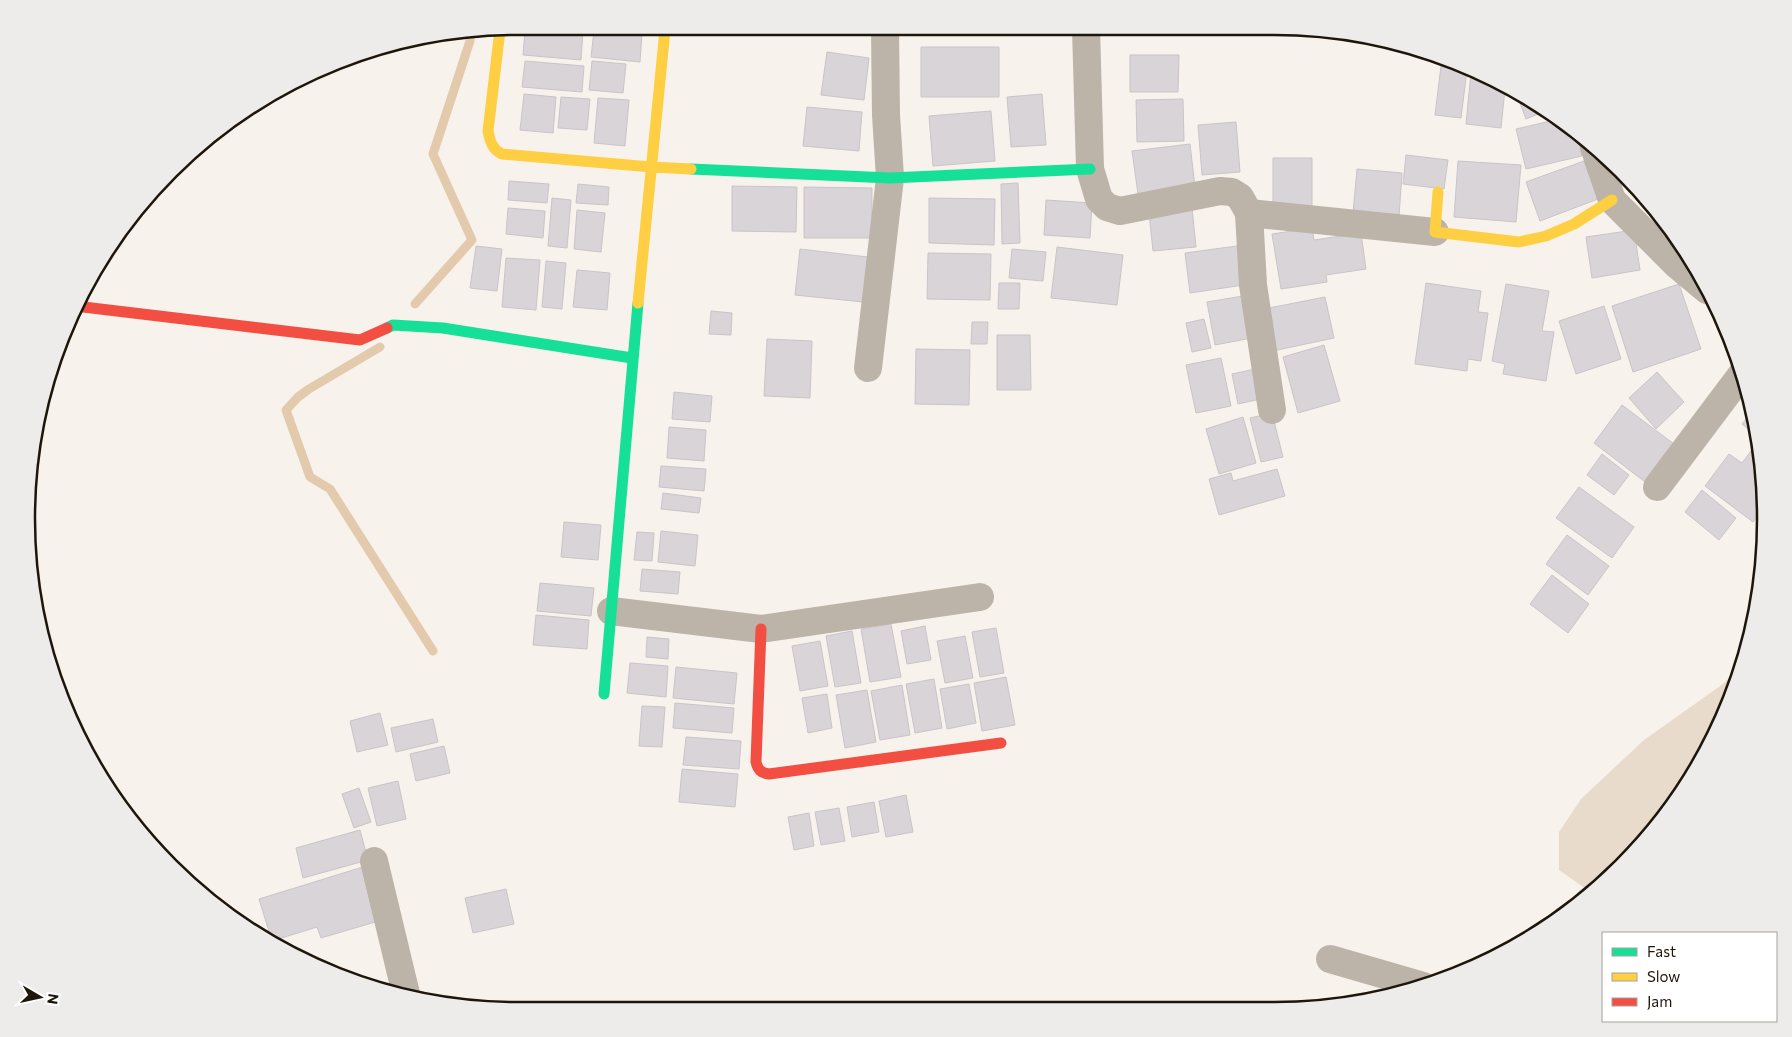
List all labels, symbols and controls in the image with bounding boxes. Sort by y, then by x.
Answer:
legend [1602,932,1777,1022]
text: Fast [1647,942,1676,960]
text: Slow [1647,967,1680,985]
north arrow [15,972,65,1022]
text: Jam [1647,992,1672,1010]
text: N [44,993,63,1006]

